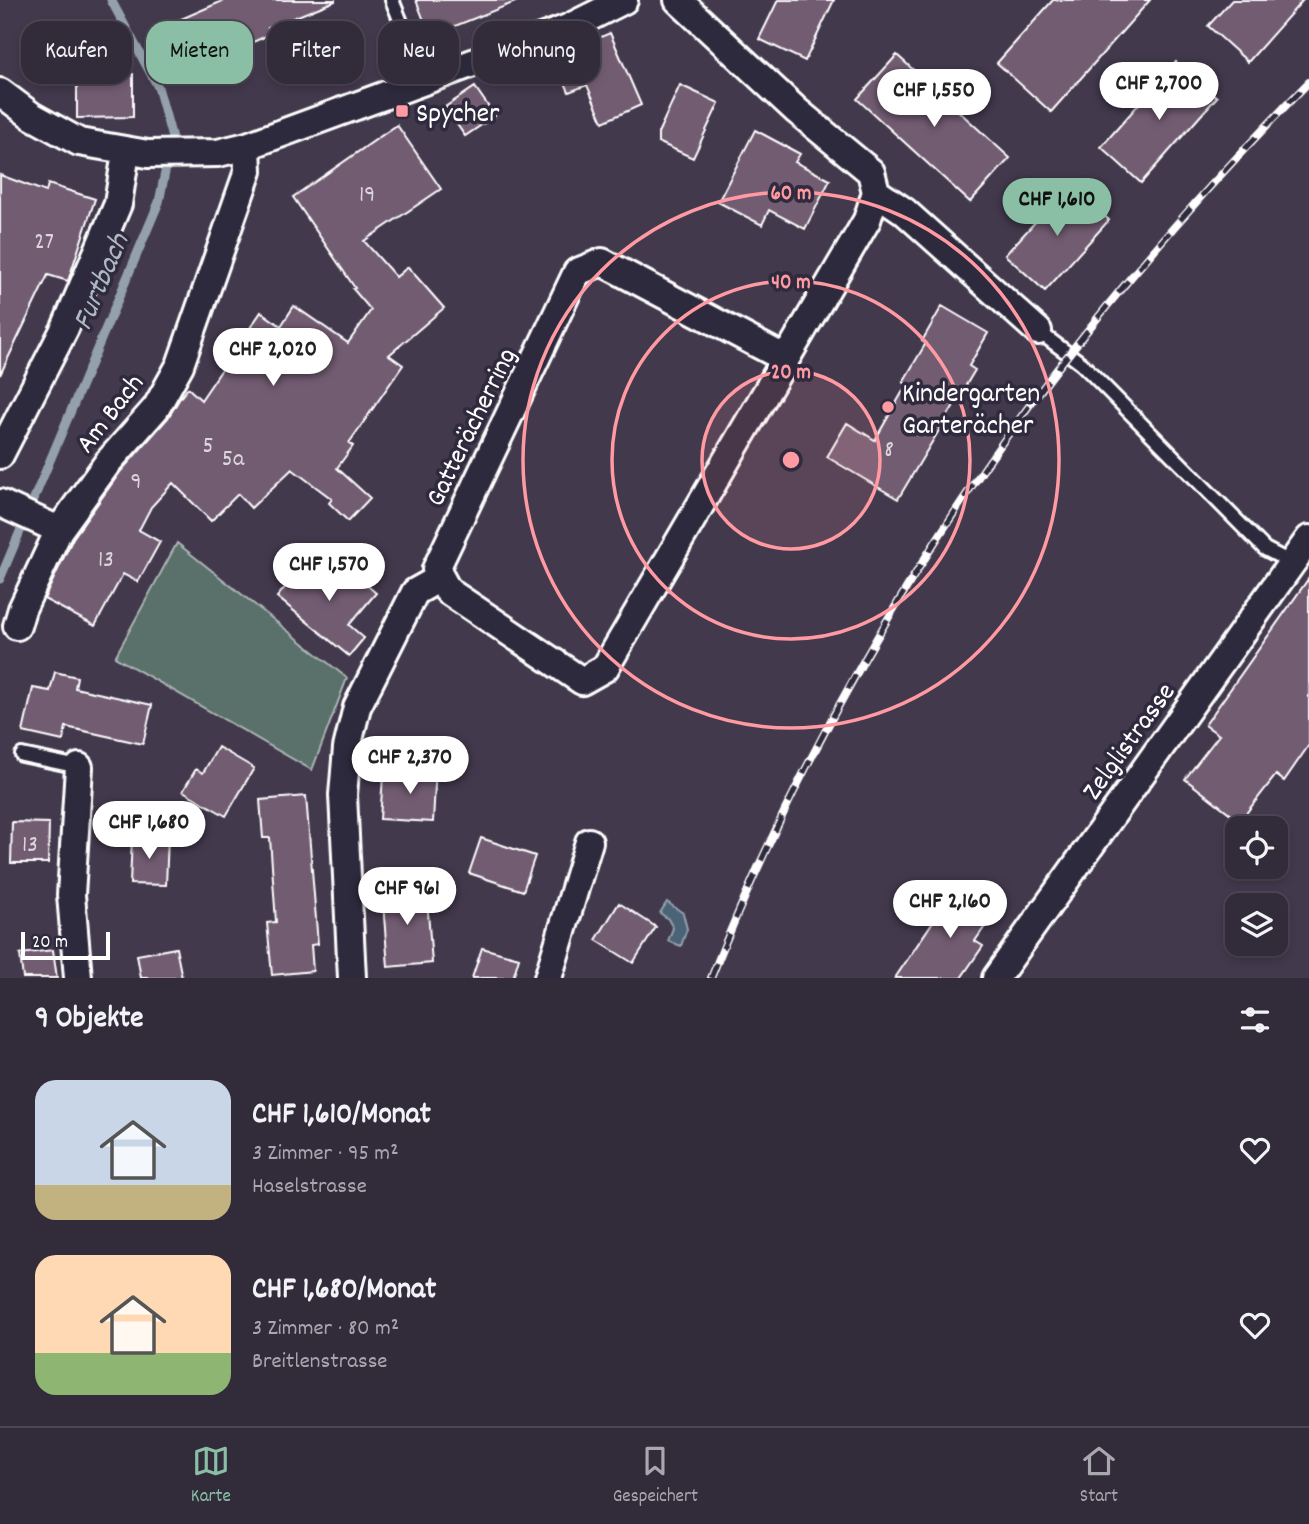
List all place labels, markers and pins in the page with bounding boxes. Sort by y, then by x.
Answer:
pin: CHF 2,700 [1079,62,1239,122]
pin: CHF 1,550 [854,69,1014,129]
place label: Spycher [416,96,500,136]
marker: Spycher [394,103,410,119]
pin: CHF 1,610 [977,178,1137,238]
pin: CHF 2,020 [193,328,353,388]
place label: Kindergarten Garterächer [902,376,1040,448]
marker: Kindergarten Garterächer [880,399,896,415]
centre of rings [779,448,803,472]
pin: CHF 1,570 [249,544,409,603]
pin: CHF 2,370 [330,736,490,796]
pin: CHF 1,680 [69,802,229,861]
pin: CHF 961 [342,867,472,927]
pin: CHF 2,160 [870,880,1030,940]

